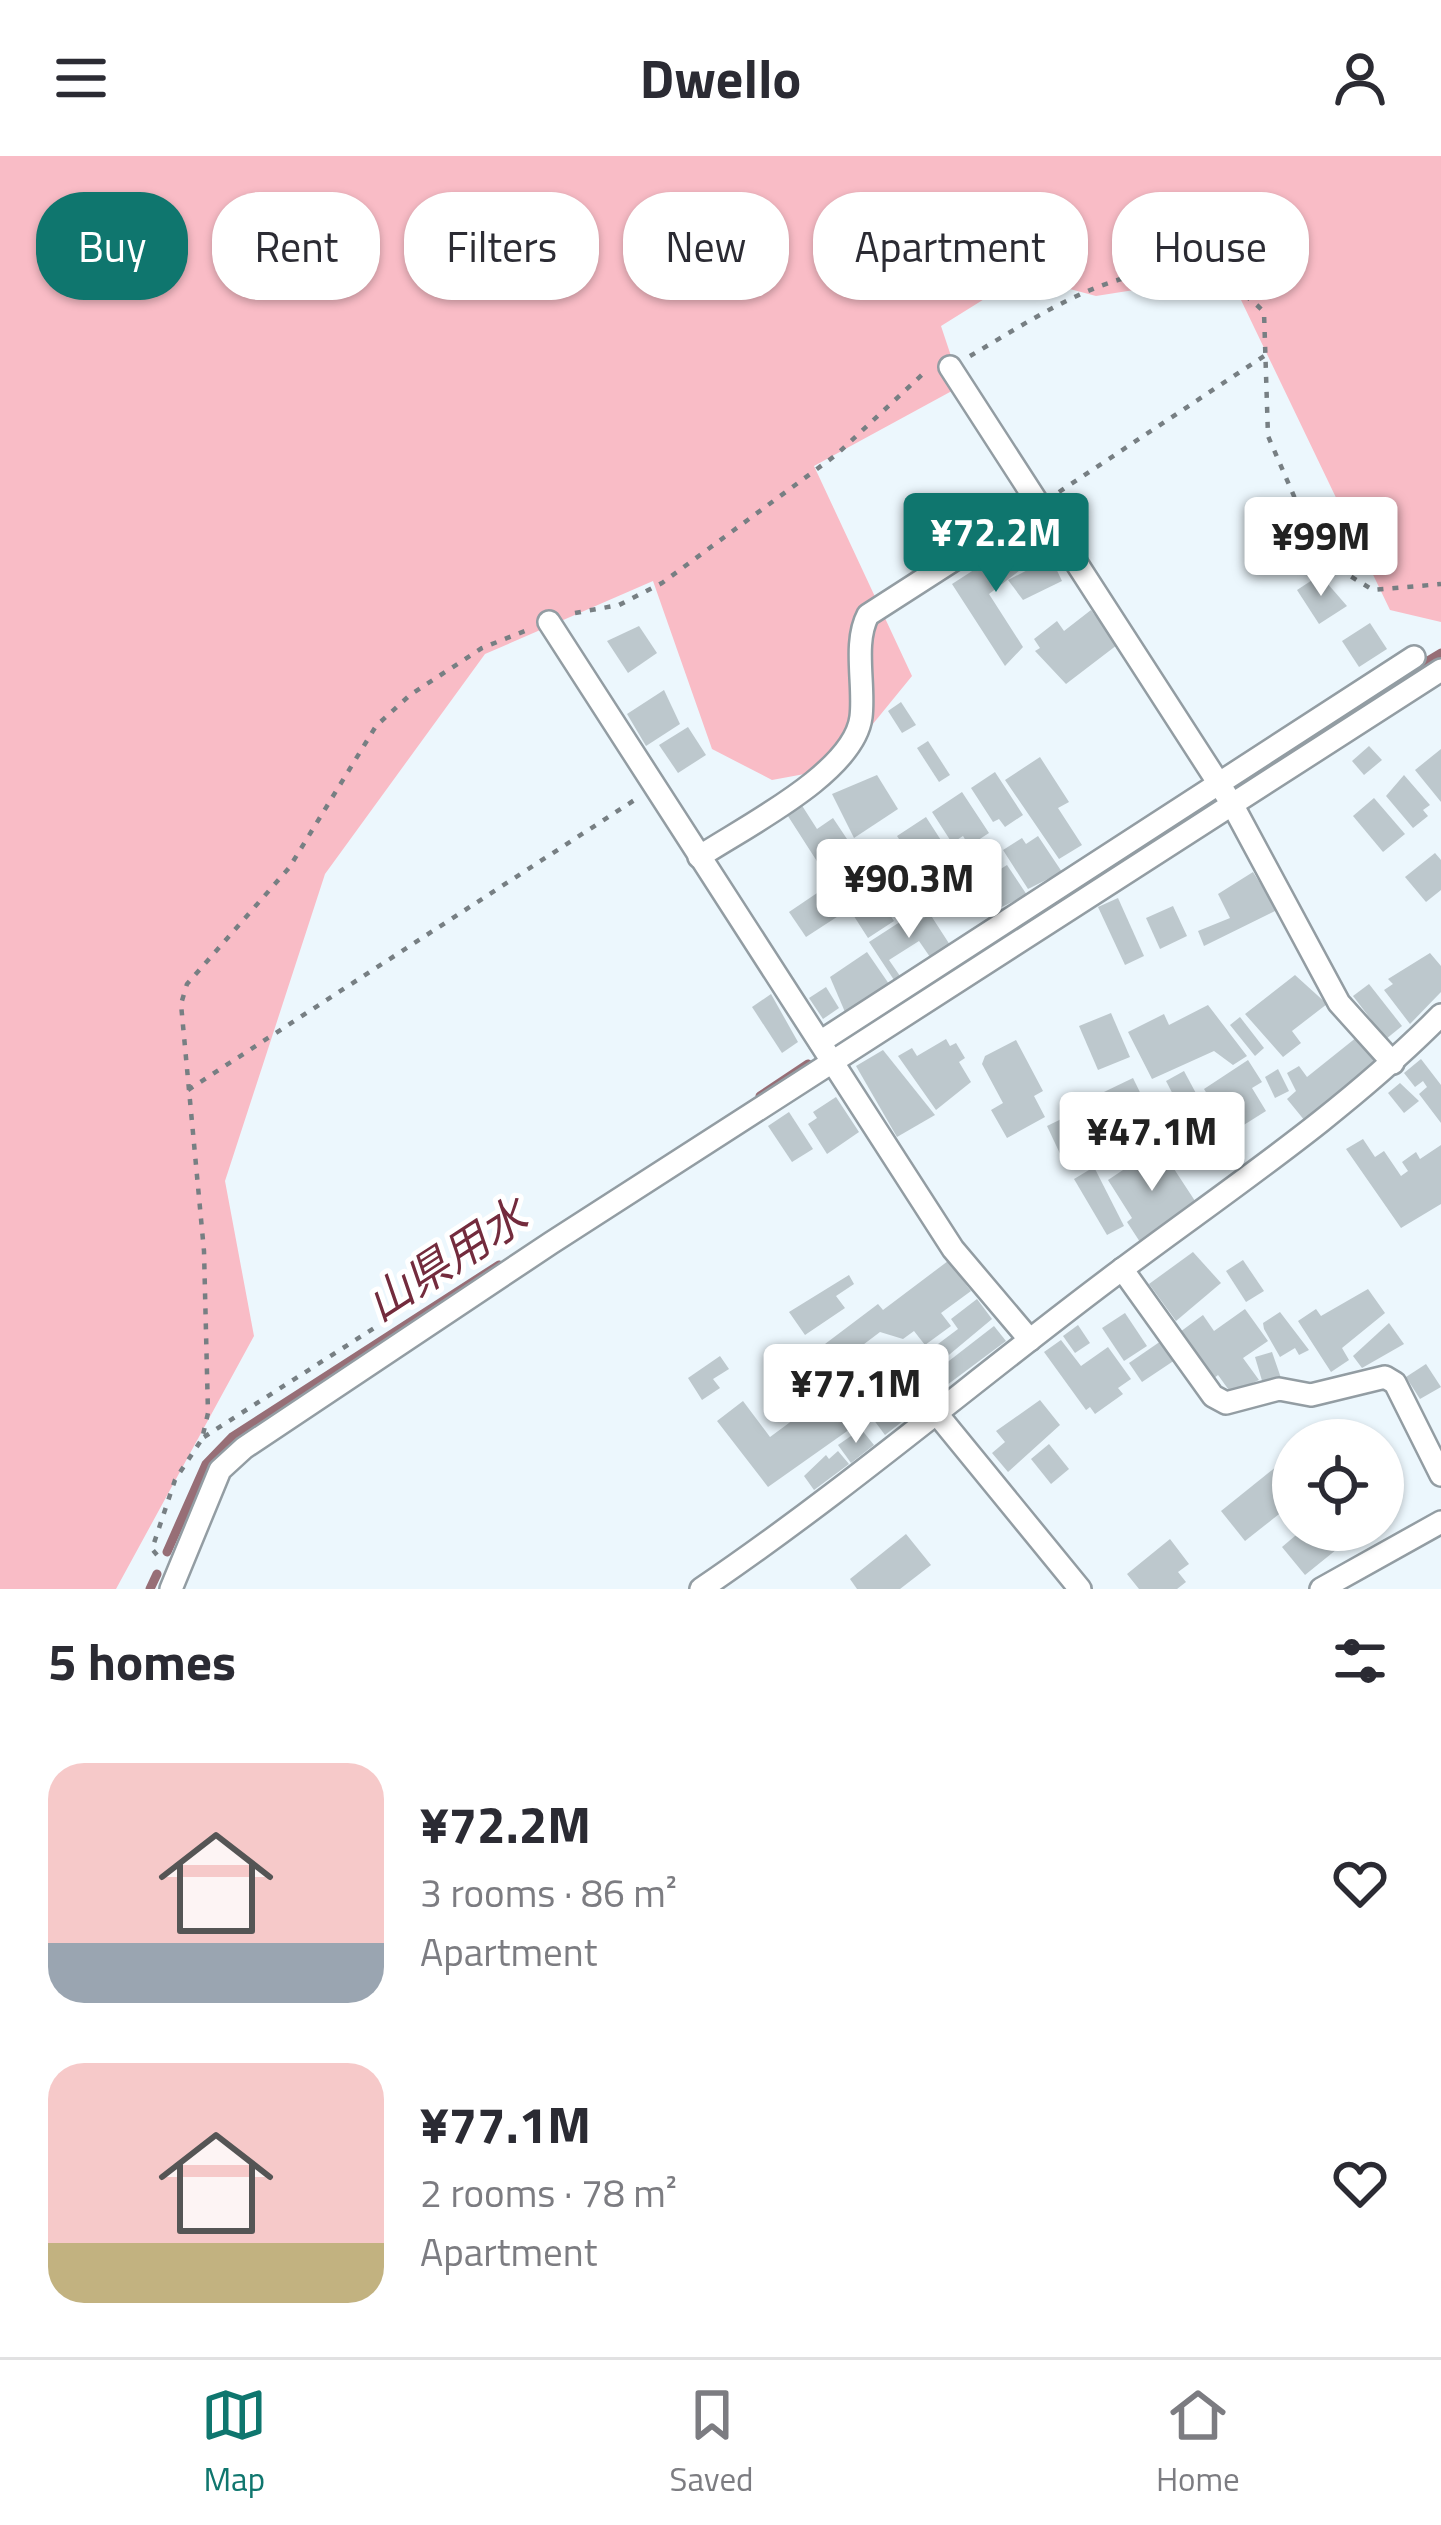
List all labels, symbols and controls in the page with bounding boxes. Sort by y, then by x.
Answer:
text: Dwello [640,37,801,119]
icon: menu [48,45,114,111]
icon: person [1327,45,1393,111]
chip: Buy [36,192,188,300]
chip: Rent [212,192,380,300]
chip: Filters [404,192,599,300]
chip: New [623,192,789,300]
chip: Apartment [813,192,1088,300]
chip: House [1112,192,1309,300]
pin: ¥72.2M [898,493,1094,595]
pin: ¥99M [1250,497,1392,599]
text: ¥72.2M [931,502,1061,561]
text: ¥99M [1272,506,1370,565]
pin: ¥90.3M [811,839,1007,941]
text: ¥90.3M [844,848,974,907]
pin: ¥47.1M [1054,1092,1250,1194]
text: ¥47.1M [1087,1101,1217,1160]
water label: 山県用水 [352,1179,544,1337]
pin: ¥77.1M [758,1344,954,1446]
text: ¥77.1M [791,1353,921,1412]
map controls [1272,1419,1404,1551]
button: locate [1272,1419,1404,1551]
text: 5 homes [48,1622,236,1700]
icon: filters [1327,1628,1393,1694]
text: ¥72.2M [420,1785,591,1863]
icon: home [144,1811,288,1955]
icon: heart [1327,1850,1393,1916]
text: 3 rooms · 86 m² [420,1863,677,1922]
text: Apartment [420,1922,597,1981]
text: ¥77.1M [420,2085,591,2163]
icon: home [144,2111,288,2255]
icon: heart [1327,2150,1393,2216]
text: 2 rooms · 78 m² [420,2163,677,2222]
text: Apartment [420,2222,597,2281]
tab: Map [201,2382,267,2504]
tab: Saved [670,2382,754,2504]
tab: Home [1156,2382,1240,2504]

